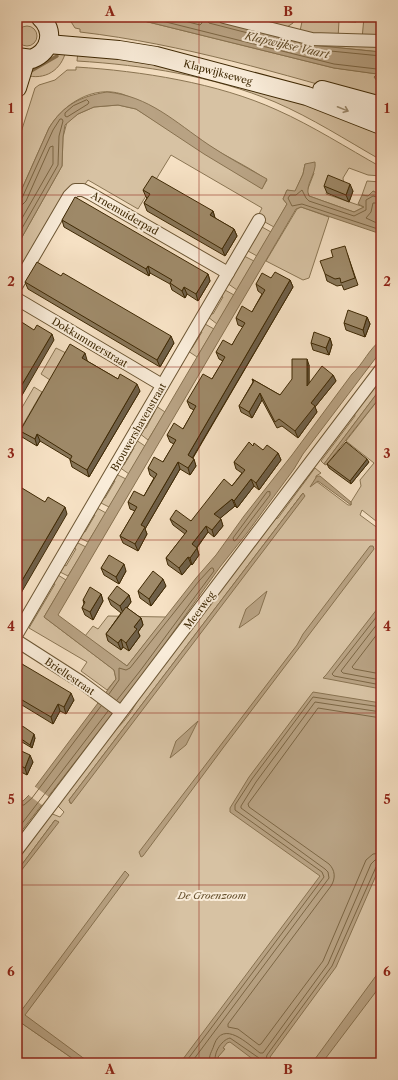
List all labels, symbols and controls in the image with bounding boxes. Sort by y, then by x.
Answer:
text: A [104,3,116,19]
text: B [283,3,293,19]
water label: Klapwijkse Vaart [242,28,332,62]
street label: Klapwijkseweg [182,57,254,88]
text: 1 [8,100,14,116]
text: 1 [384,100,390,116]
one-way arrow [337,106,349,114]
street label: Arnemuiderpad [88,188,161,238]
text: 2 [7,273,15,289]
text: 2 [383,273,391,289]
street label: Dokkummerstraat [49,315,131,371]
street label: Brouwershavenstraat [108,380,169,474]
text: 3 [7,445,15,461]
text: 3 [383,445,391,461]
street label: Meerweg [181,588,218,632]
text: 4 [7,618,15,634]
text: 4 [383,618,391,634]
street label: Briellestraat [42,655,98,698]
text: 5 [7,791,15,807]
text: 5 [383,791,391,807]
park label: De Groenzoom [177,889,247,902]
text: 6 [7,963,15,979]
text: 6 [383,963,391,979]
text: A [104,1061,116,1077]
text: B [283,1061,293,1077]

